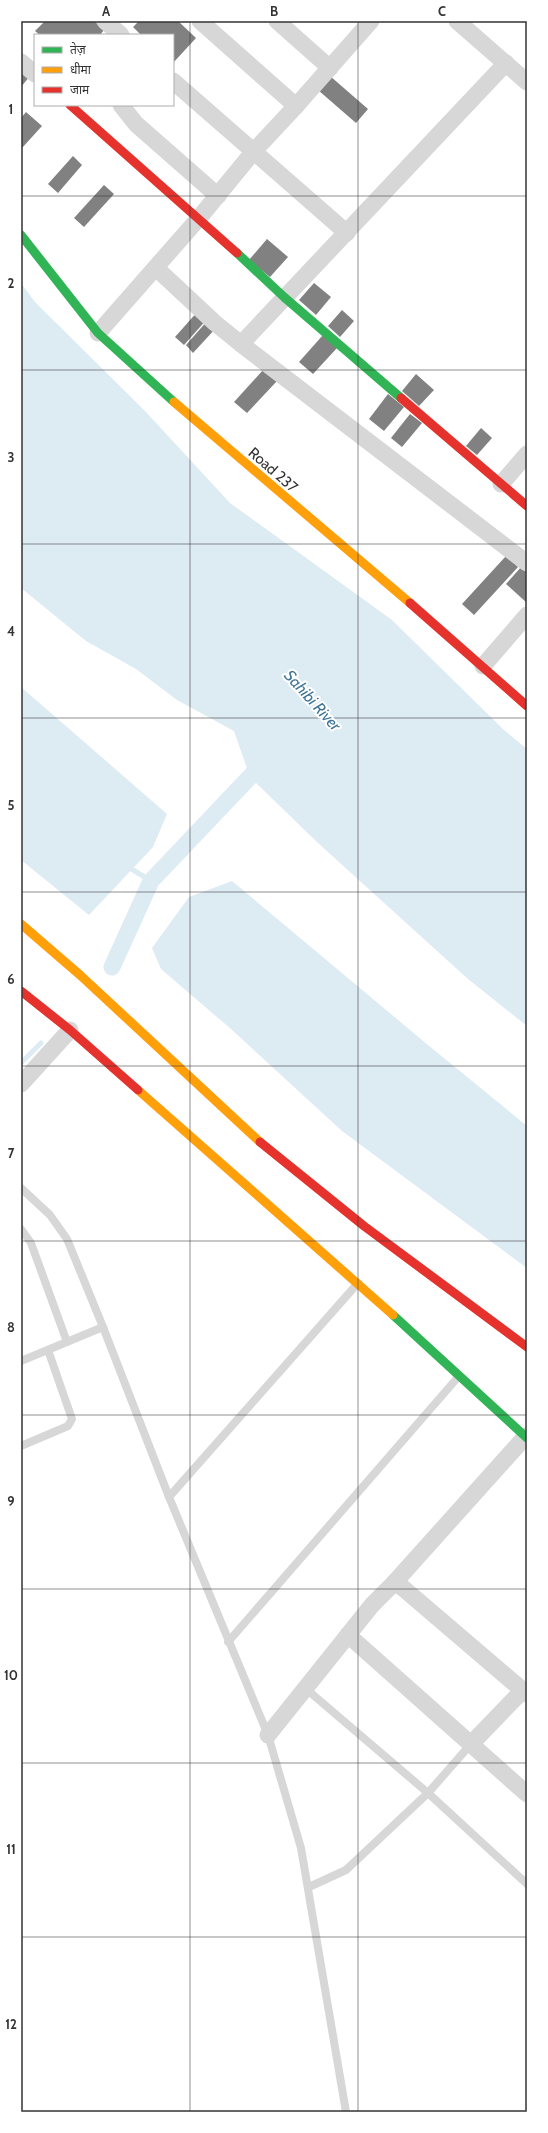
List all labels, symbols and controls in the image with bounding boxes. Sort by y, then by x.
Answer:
text: A [102,3,111,19]
text: B [270,3,278,19]
text: C [438,3,446,19]
legend [34,34,174,106]
text: तेज़ [70,42,87,57]
text: धीमा [70,62,92,77]
text: जाम [70,82,90,97]
text: 1 [9,101,13,117]
text: 2 [8,275,15,291]
street label: Road 237 [245,444,302,497]
text: 3 [7,449,15,465]
text: 4 [7,623,15,639]
water label: Sahibi River [280,666,346,735]
text: 5 [8,797,15,813]
text: 6 [7,971,15,987]
text: 7 [8,1145,15,1161]
text: 8 [7,1319,15,1335]
text: 9 [7,1493,15,1509]
text: 10 [4,1667,18,1683]
text: 11 [6,1841,16,1857]
text: 12 [5,2016,17,2032]

